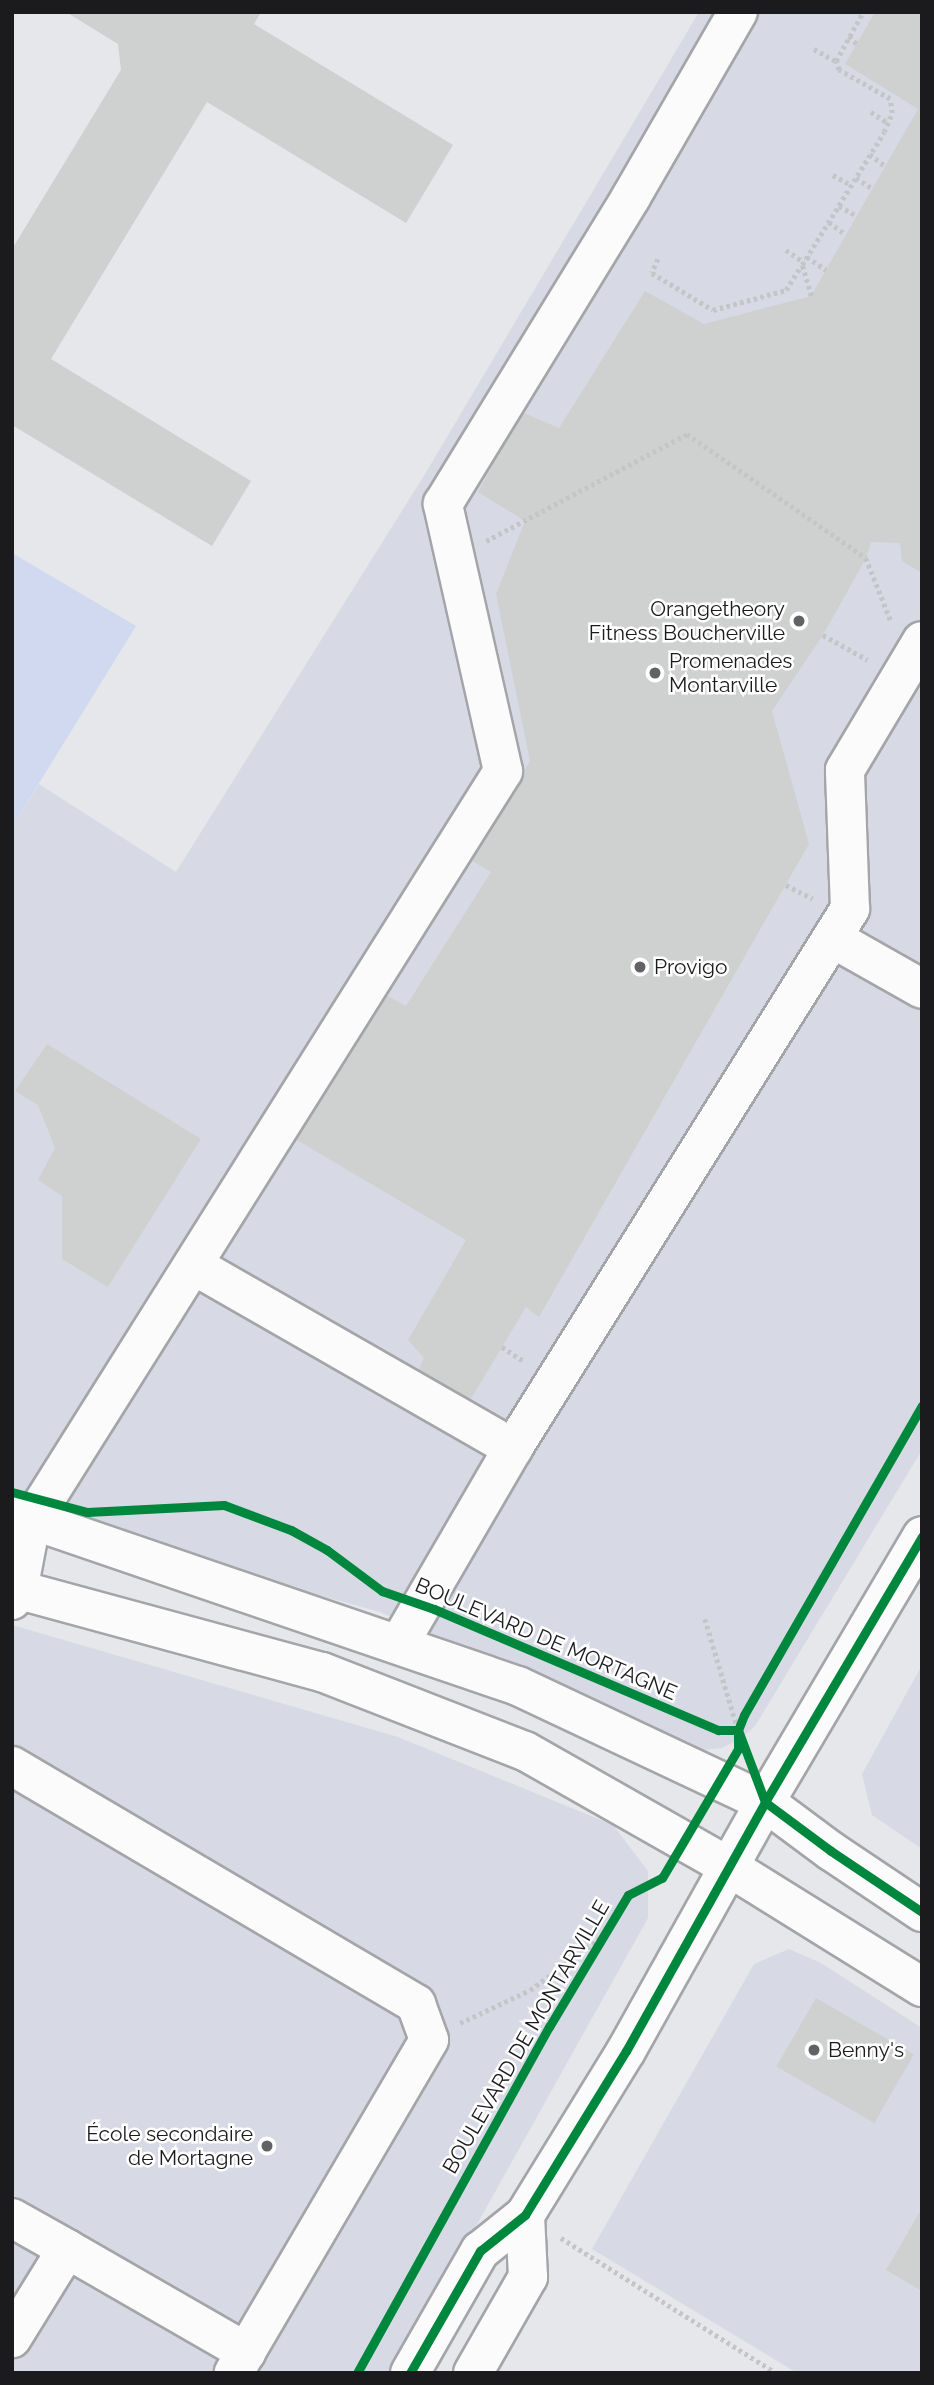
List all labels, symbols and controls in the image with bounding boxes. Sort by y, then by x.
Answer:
place label: Orangetheory Fitness Boucherville [589,596,785,646]
marker: Orangetheory Fitness Boucherville [791,613,807,629]
place label: Promenades Montarville [669,648,792,698]
marker: Promenades Montarville [647,665,663,681]
place label: Provigo [654,954,727,980]
marker: Provigo [632,959,648,975]
street label: BOULEVARD DE MORTAGNE [411,1572,681,1706]
street label: BOULEVARD DE MONTARVILLE [437,1896,615,2178]
place label: Benny's [828,2037,904,2063]
marker: Benny's [806,2042,822,2058]
place label: École secondaire de Mortagne [86,2121,253,2171]
marker: École secondaire de Mortagne [259,2138,275,2154]

